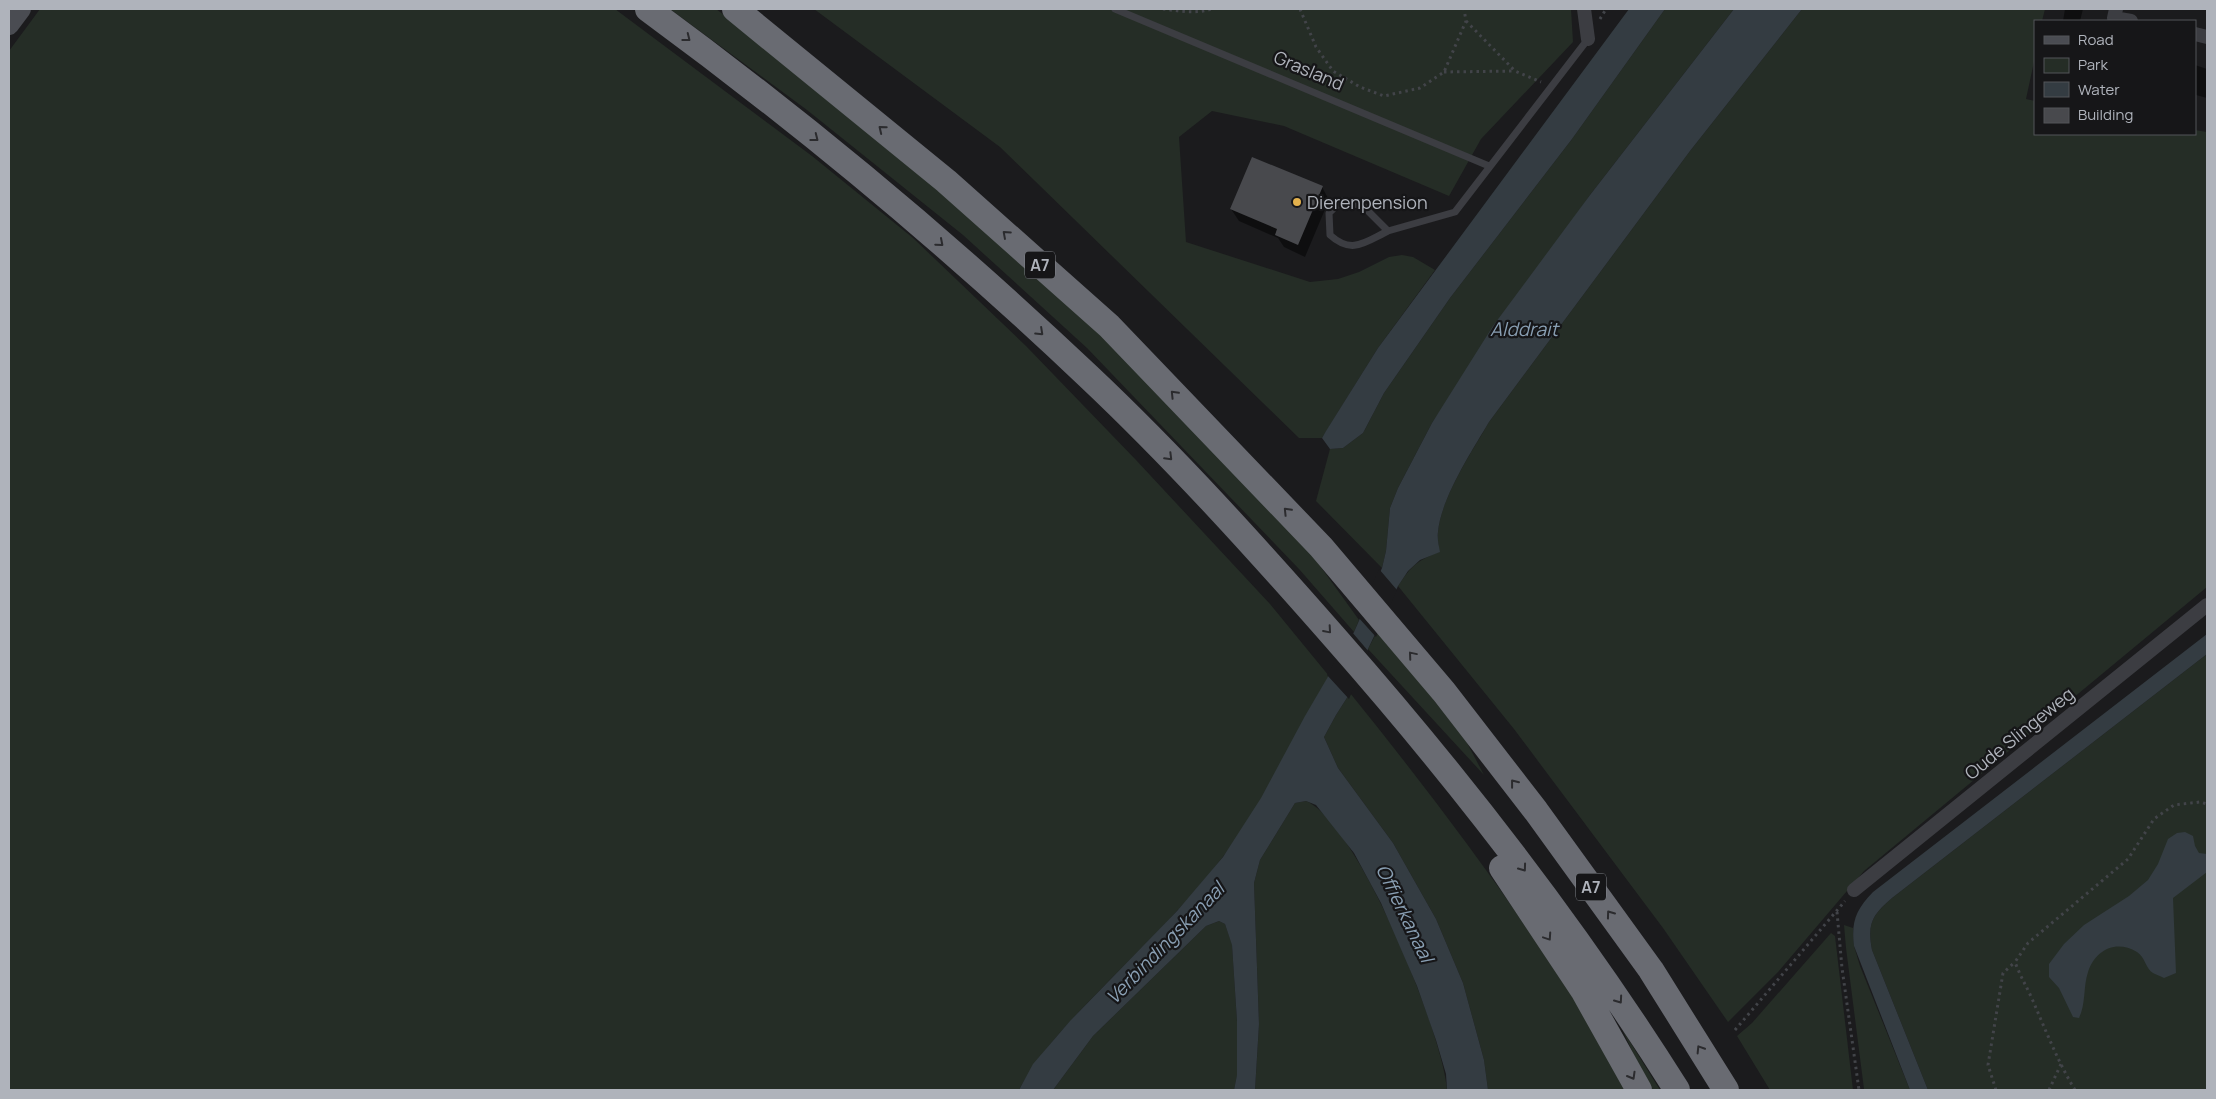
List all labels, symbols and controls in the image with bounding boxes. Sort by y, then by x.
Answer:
legend [2034,20,2196,135]
text: Road [2078,29,2114,50]
one-way arrow [681,33,690,41]
street label: Grasland [1270,45,1348,95]
text: Park [2078,54,2108,75]
text: Water [2078,79,2120,100]
text: Building [2078,104,2133,125]
one-way arrow [879,125,888,134]
one-way arrow [810,132,819,141]
place label: Dierenpension [1307,190,1428,214]
marker: Dierenpension [1291,196,1303,208]
one-way arrow [1003,231,1012,240]
one-way arrow [934,237,943,246]
road number: A7 [1025,252,1055,278]
water label: Alddrait [1490,316,1560,342]
one-way arrow [1035,326,1044,335]
one-way arrow [1171,391,1180,400]
one-way arrow [1163,452,1172,461]
one-way arrow [1284,508,1293,517]
one-way arrow [1322,625,1331,634]
one-way arrow [1409,651,1418,660]
street label: Oude Slingeweg [1959,681,2079,785]
one-way arrow [1511,779,1520,789]
water label: Offierkanaal [1370,860,1441,969]
one-way arrow [1517,863,1526,872]
road number: A7 [1576,874,1606,900]
water label: Verbindingskanaal [1100,875,1232,1010]
one-way arrow [1607,910,1616,920]
one-way arrow [1541,931,1551,940]
one-way arrow [1613,994,1622,1004]
one-way arrow [1697,1045,1707,1054]
one-way arrow [1625,1070,1635,1079]

